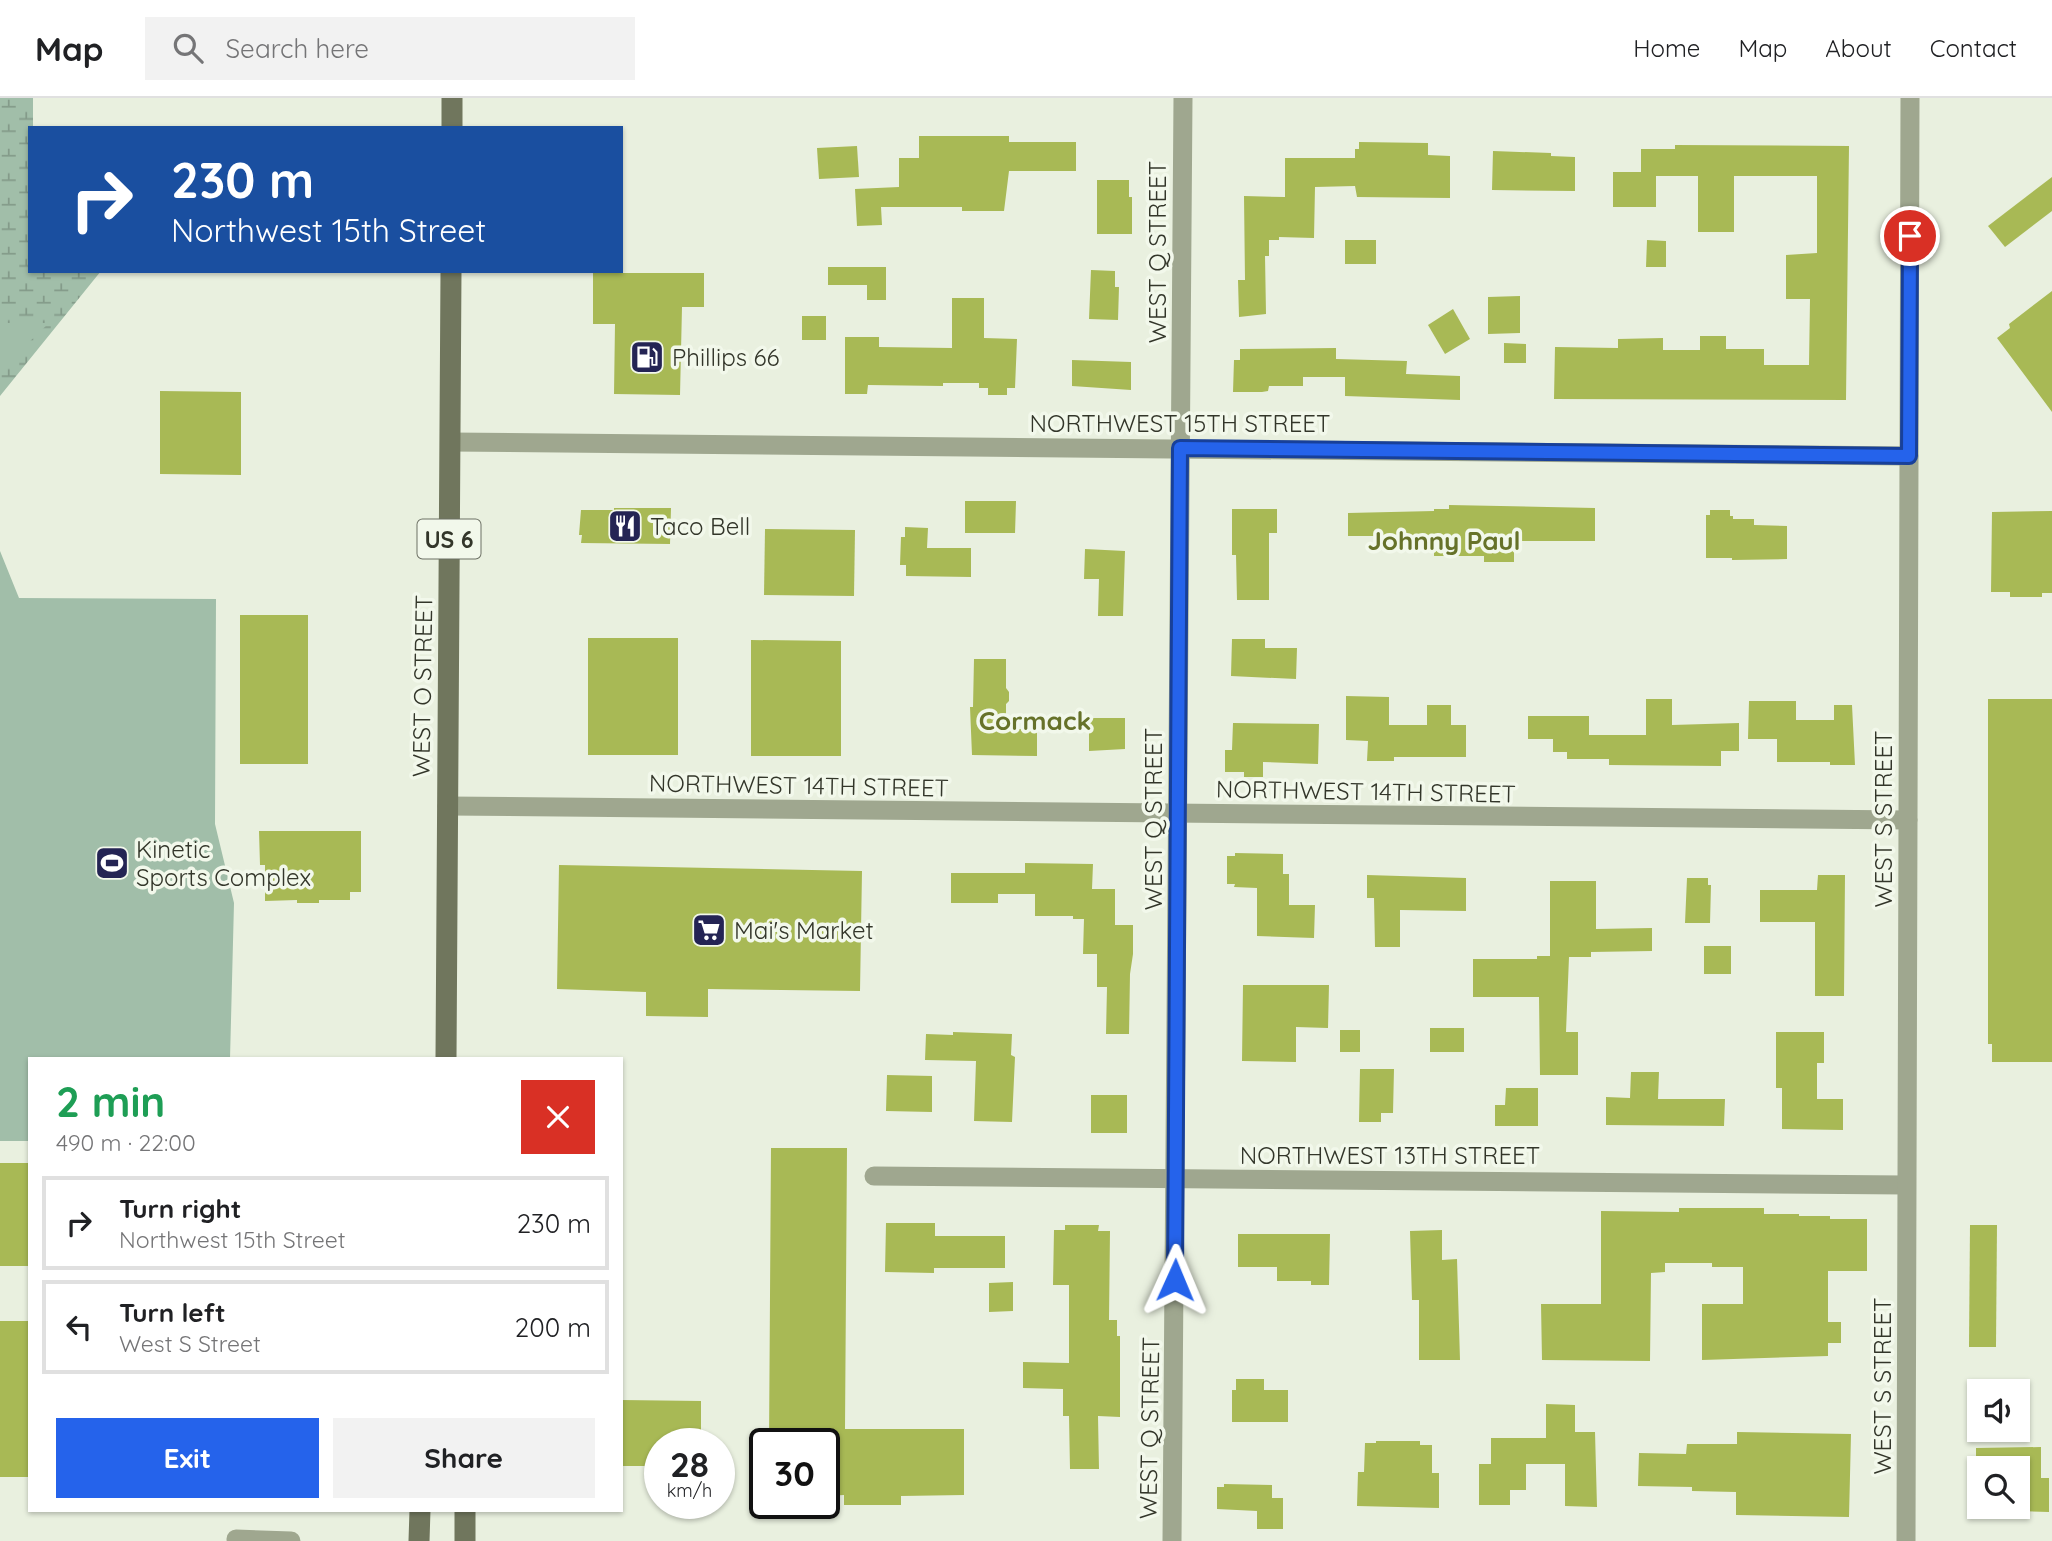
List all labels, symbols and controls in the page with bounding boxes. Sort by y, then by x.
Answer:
search box [145,17,635,80]
text: Map [35,28,103,69]
icon: search [169,29,207,67]
text: Search here [225,32,369,65]
text: Home [1633,33,1700,63]
text: Map [1738,33,1787,63]
text: About [1825,33,1892,63]
text: Contact [1930,33,2017,63]
text: 230 m [171,149,314,210]
icon: right [56,154,147,245]
street label: WEST Q STREET [1142,161,1172,343]
pin [1880,206,1940,266]
text: Northwest 15th Street [171,210,486,250]
icon: arrive [1891,217,1929,255]
fuel station icon: Phillips 66 [628,338,666,376]
place label: Phillips 66 [672,342,780,372]
street label: NORTHWEST 15TH STREET [1030,408,1330,438]
restaurant icon: Taco Bell [606,507,644,545]
place label: Taco Bell [650,511,750,541]
road number: US 6 [418,520,480,559]
district label: Johnny Paul [1367,524,1521,557]
street label: WEST O STREET [405,595,439,777]
district label: Cormack [979,704,1091,737]
street label: WEST Q STREET [1138,728,1168,910]
street label: WEST S STREET [1868,730,1898,908]
street label: NORTHWEST 14TH STREET [649,767,949,803]
street label: NORTHWEST 14TH STREET [1216,773,1516,809]
place label: Kinetic Sports Complex [136,834,311,892]
sports icon: Kinetic Sports Complex [93,844,131,882]
supermarket icon: Mai's Market [690,911,728,949]
place label: Mai's Market [734,915,874,945]
text: 2 min [56,1075,165,1128]
button: close [521,1080,595,1154]
text: 490 m · 22:00 [56,1128,196,1157]
street label: NORTHWEST 13TH STREET [1240,1140,1540,1170]
text: Turn right [119,1192,241,1225]
icon: right [60,1204,98,1242]
text: 230 m [517,1207,591,1240]
text: Northwest 15th Street [119,1225,346,1254]
position arrow [1138,1243,1212,1317]
text: Turn left [119,1296,226,1329]
street label: WEST S STREET [1867,1297,1897,1475]
icon: left [60,1308,98,1346]
text: 200 m [515,1311,591,1344]
text: West S Street [119,1329,261,1358]
street label: WEST Q STREET [1132,1337,1166,1519]
map controls [1967,1379,2030,1519]
button: sound [1967,1379,2030,1442]
button: Exit [56,1418,319,1498]
button: Share [333,1418,595,1498]
speed limit sign: 30 [749,1428,840,1519]
text: 28 [670,1442,709,1486]
button: search [1967,1456,2030,1519]
text: km/h [667,1479,712,1502]

